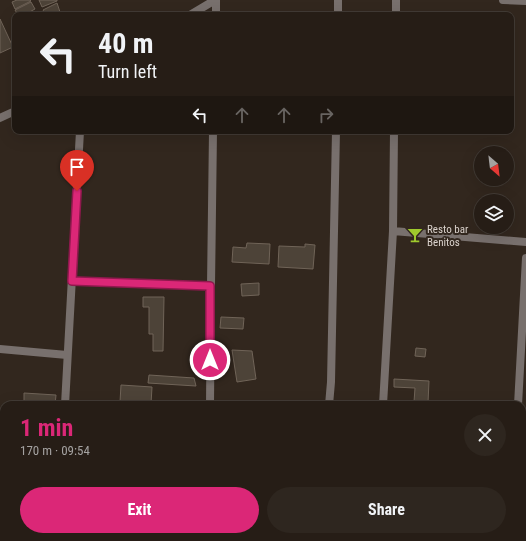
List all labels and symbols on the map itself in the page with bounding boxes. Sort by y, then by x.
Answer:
north arrow [474,146,514,186]
pin [60,150,94,191]
place label: Resto bar Benitos [427,223,469,249]
bar icon: Resto bar Benitos [406,226,424,244]
position arrow [189,339,231,381]

